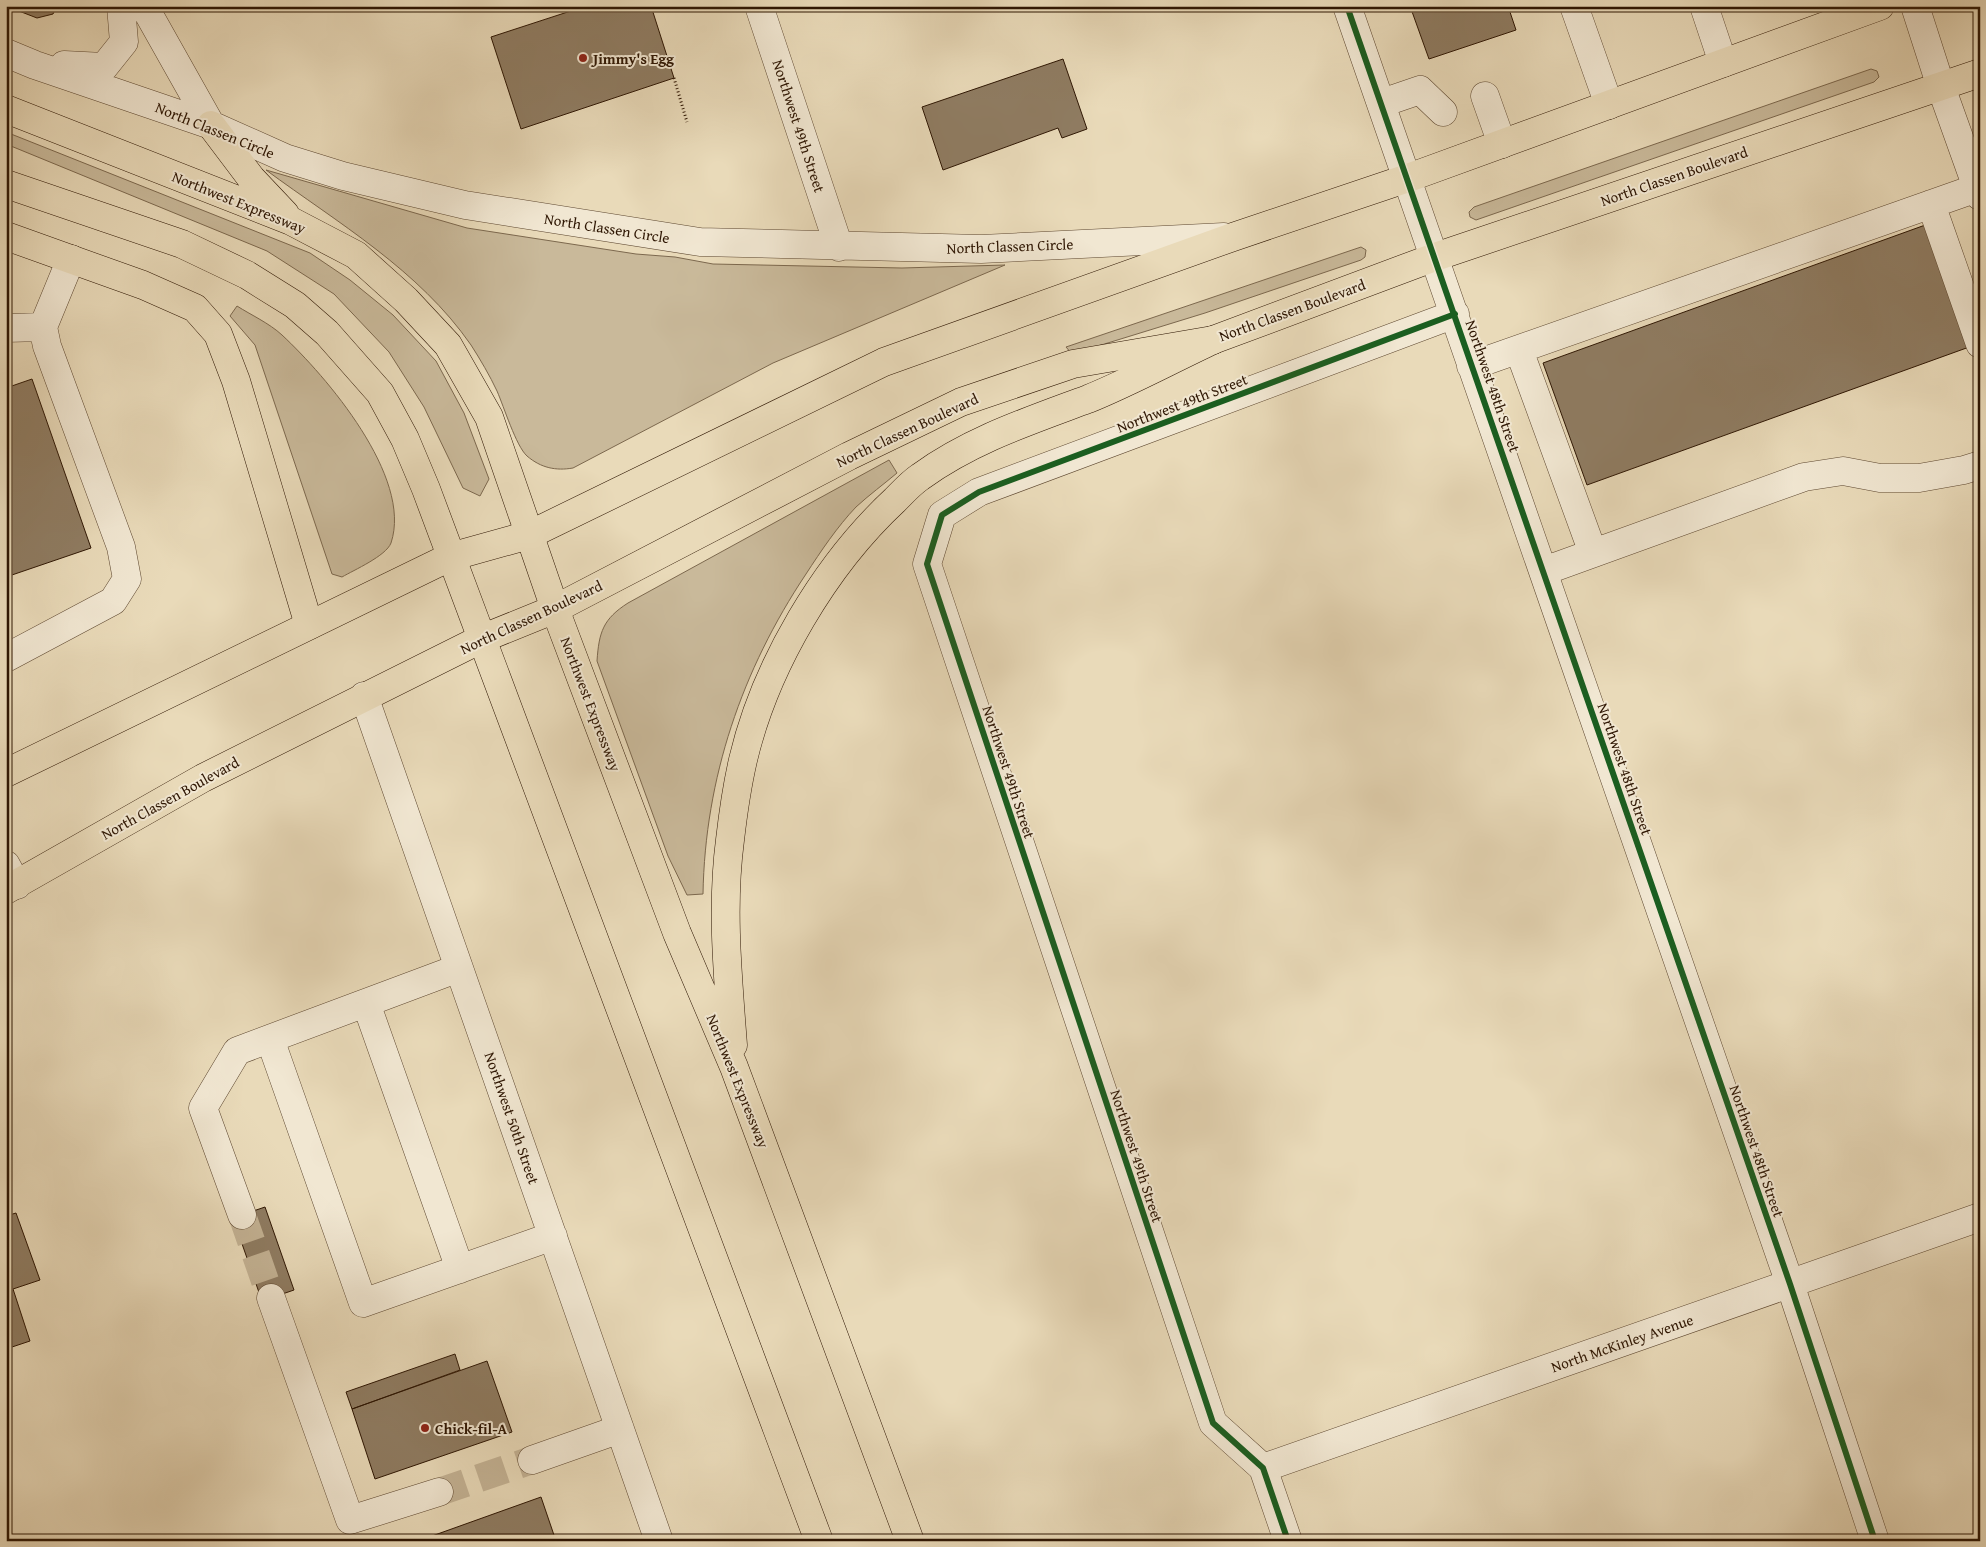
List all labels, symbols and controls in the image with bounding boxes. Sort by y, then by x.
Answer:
place label: Jimmy's Egg [590,48,674,69]
marker: Jimmy's Egg [577,52,589,64]
street label: Northwest 49th Street [768,57,831,196]
street label: North Classen Circle [152,97,278,163]
street label: North Classen Boulevard [1597,141,1751,211]
street label: Northwest Expressway [169,166,309,239]
street label: North Classen Circle [543,208,671,248]
street label: North Classen Circle [946,233,1074,259]
street label: North Classen Boulevard [1216,274,1368,346]
street label: Northwest 48th Street [1460,317,1526,456]
street label: Northwest 49th Street [1113,368,1251,438]
street label: North Classen Boulevard [832,388,982,472]
street label: North Classen Boulevard [456,575,606,659]
street label: Northwest Expressway [556,634,627,775]
street label: Northwest 48th Street [1592,700,1658,839]
street label: Northwest 49th Street [978,703,1041,842]
street label: North Classen Boulevard [97,751,243,845]
street label: Northwest Expressway [702,1011,775,1151]
street label: Northwest 50th Street [479,1049,545,1188]
street label: Northwest 48th Street [1724,1082,1790,1221]
street label: Northwest 49th Street [1106,1087,1169,1226]
street label: North McKinley Avenue [1548,1309,1696,1377]
place label: Chick-fil-A [435,1418,508,1439]
marker: Chick-fil-A [419,1422,431,1434]

